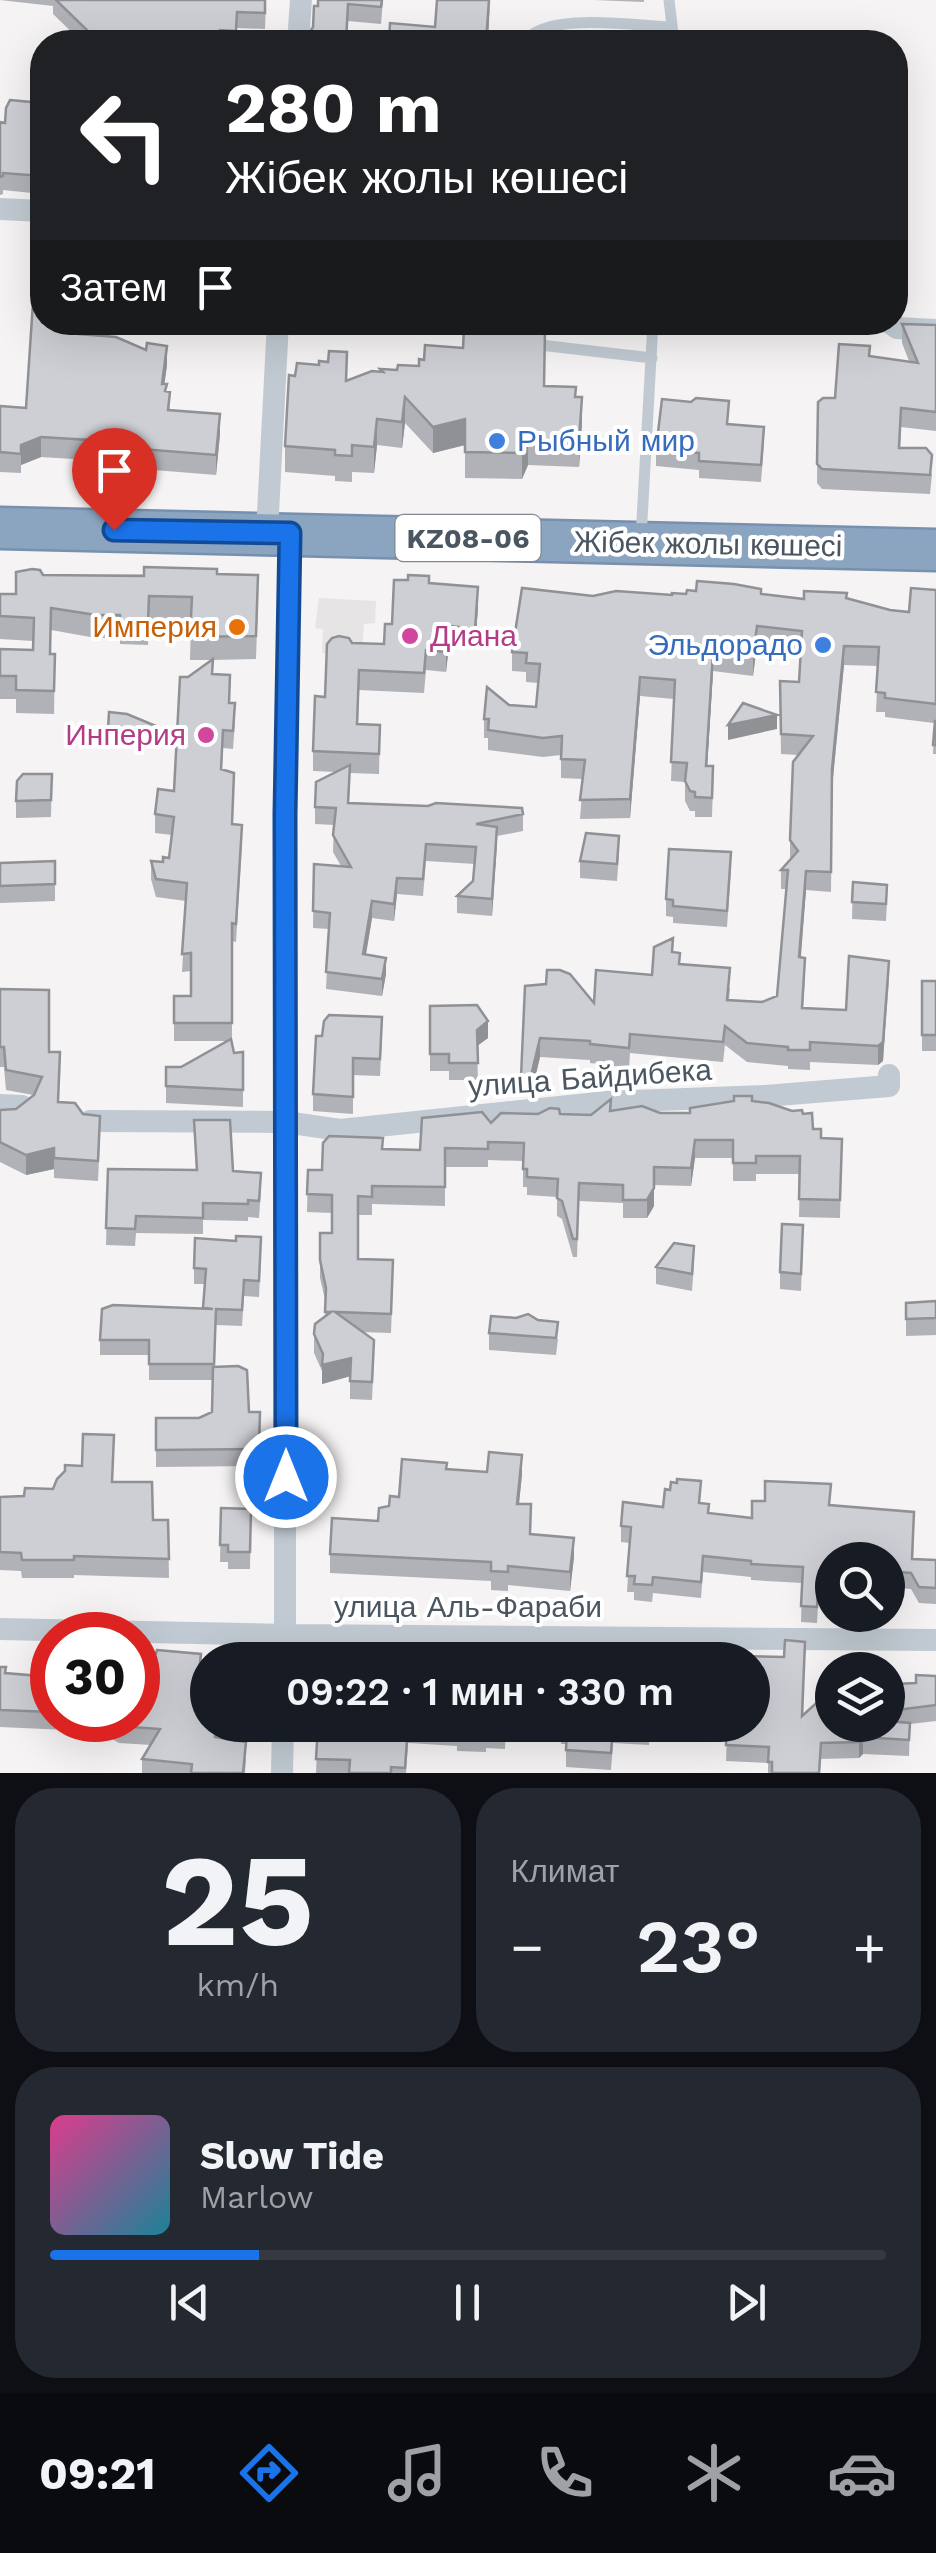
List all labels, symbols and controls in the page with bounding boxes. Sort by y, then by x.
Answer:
text: 280 m [225,67,442,149]
icon: left [60,70,190,200]
text: Жібек жолы көшесі [225,151,628,204]
icon: arrive [188,260,243,315]
text: Затем [60,266,168,310]
place label: Рыбный мир [517,423,695,458]
pin [72,428,157,531]
marker: Рыбный мир [486,430,508,452]
icon: arrive [87,443,142,498]
road number: KZ08-06 [396,515,540,561]
street label: Жібек жолы көшесі [573,524,843,563]
place label: Империя [92,609,217,644]
marker: Империя [226,616,248,638]
place label: Диана [430,618,517,653]
marker: Диана [399,625,421,647]
place label: Эльдорадо [648,627,803,662]
marker: Эльдорадо [812,634,834,656]
place label: Инперия [65,717,186,752]
marker: Инперия [195,724,217,746]
street label: улица Байдибека [467,1052,713,1103]
position arrow [234,1425,338,1529]
map controls [815,1542,905,1742]
button: search [815,1542,905,1632]
street label: улица Аль-Фараби [334,1589,602,1624]
speed limit sign: 30 [30,1612,160,1742]
button: layers [815,1652,905,1742]
text: 09:22 · 1 мин · 330 m [286,1670,674,1714]
text: 25 [161,1824,314,1977]
text: Климат [511,1852,619,1890]
text: 23° [636,1902,761,1990]
text: − [511,1915,544,1979]
text: + [853,1915,886,1979]
text: km/h [197,1966,279,2004]
text: Slow Tide [200,2134,384,2178]
text: Marlow [200,2178,314,2216]
icon: previous [162,2275,217,2330]
icon: pause [440,2275,495,2330]
icon: next [719,2275,774,2330]
icon: directions [234,2438,304,2508]
icon: music [382,2438,452,2508]
icon: phone [530,2438,600,2508]
icon: climate [679,2438,749,2508]
icon: car [827,2438,897,2508]
text: 09:21 [39,2447,156,2500]

